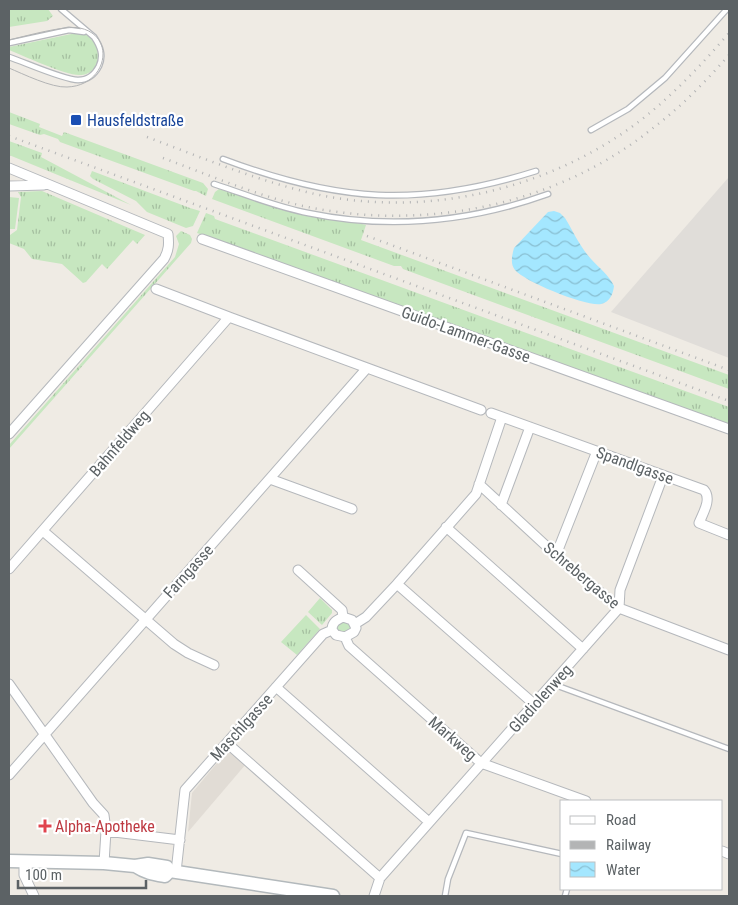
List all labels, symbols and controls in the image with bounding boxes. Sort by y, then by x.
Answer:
place label: Hausfeldstraße [87,111,184,130]
marker: Hausfeldstraße [69,113,83,127]
street label: Guido-Lammer-Gasse [399,302,533,367]
street label: Bahnfeldweg [85,406,153,480]
street label: Spandlgasse [594,443,676,488]
street label: Schrebergasse [540,538,624,613]
street label: Farngasse [159,541,217,602]
street label: Gladiolenweg [505,660,576,736]
street label: Maschlgasse [206,690,276,765]
street label: Markweg [425,712,481,764]
legend [560,800,723,890]
text: Road [606,811,636,829]
place label: Alpha-Apotheke [55,817,155,836]
marker: Alpha-Apotheke [39,820,51,832]
text: Railway [606,836,651,854]
scale bar [18,858,145,890]
text: Water [606,861,641,879]
text: 100 m [25,866,62,884]

